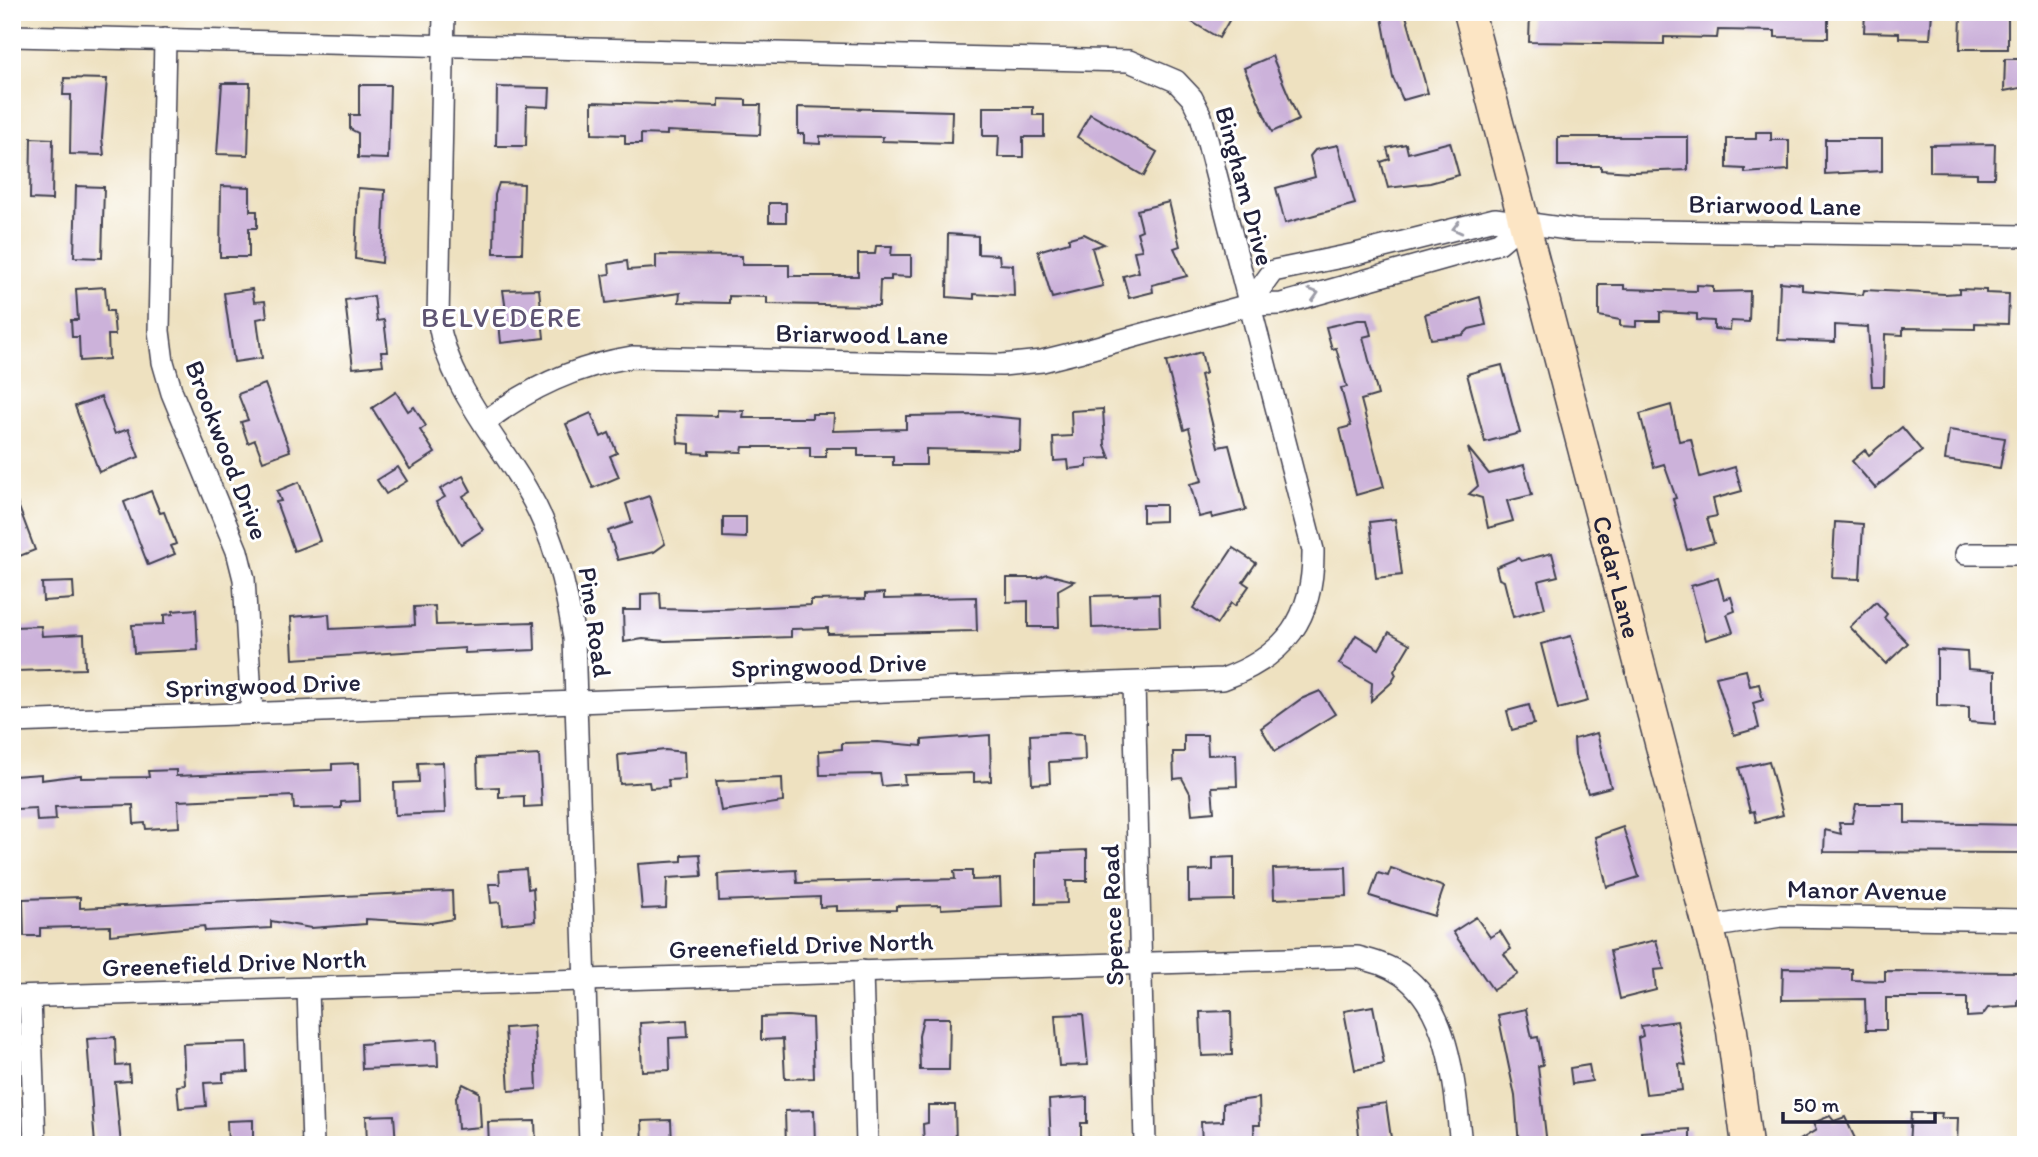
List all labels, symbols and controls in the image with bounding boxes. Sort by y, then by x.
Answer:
street label: Bingham Drive [1208,103,1282,269]
street label: Briarwood Lane [1688,187,1862,223]
one-way arrow [1451,220,1463,235]
one-way arrow [1308,288,1320,302]
district label: BELVEDERE [421,300,583,334]
street label: Briarwood Lane [775,316,949,352]
street label: Brookwood Drive [178,356,276,544]
street label: Cedar Lane [1585,512,1648,642]
street label: Pine Road [571,565,619,679]
street label: Springwood Drive [731,646,927,684]
street label: Springwood Drive [165,666,361,704]
street label: Spence Road [1094,843,1130,986]
street label: Manor Avenue [1787,873,1947,907]
street label: Greenefield Drive North [668,924,934,966]
street label: Greenefield Drive North [101,942,367,984]
scale bar [1783,1080,1935,1124]
text: 50 m [1793,1092,1840,1117]

